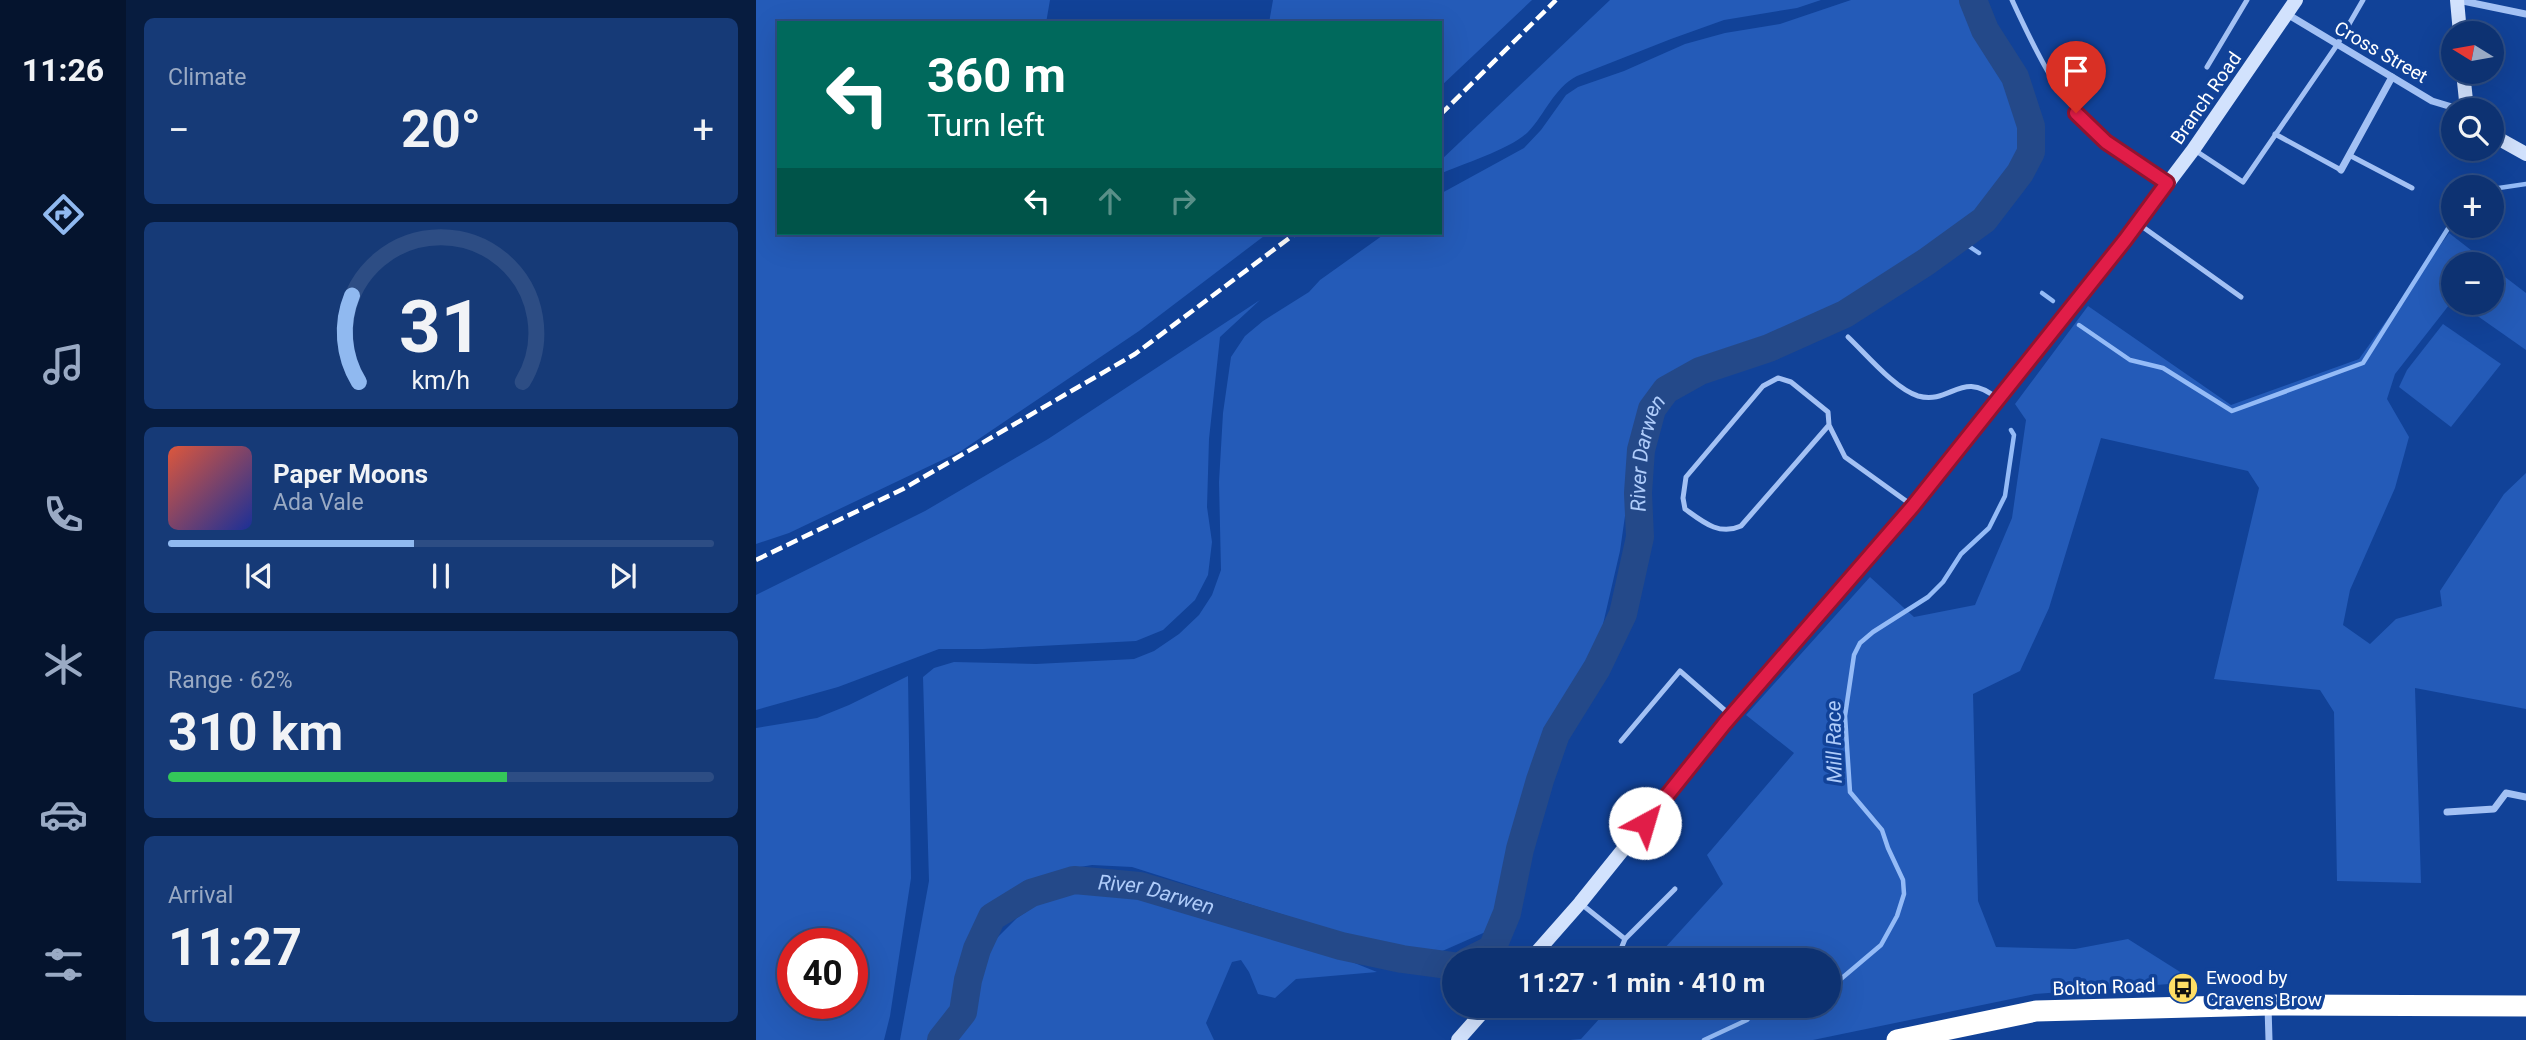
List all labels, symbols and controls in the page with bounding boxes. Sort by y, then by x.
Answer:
street label: Cross Street [2330,16,2432,88]
north arrow [2441,21,2504,84]
map controls [2441,21,2504,315]
pin [2046,41,2106,113]
text: 360 m [927,47,1066,104]
street label: Branch Road [2166,47,2246,149]
icon: left [812,49,903,140]
text: 11:26 [22,51,104,89]
icon: arrive [2057,52,2095,90]
text: Climate [168,64,247,91]
button: search [2441,98,2504,161]
text: 20° [401,99,481,160]
text: Turn left [927,106,1045,144]
text: − [168,108,190,152]
text: + [692,108,714,152]
button: + [2441,175,2504,238]
icon: left [1018,182,1056,220]
icon: ahead [1091,182,1129,220]
icon: right [1164,182,1202,220]
icon: directions [39,190,88,239]
button: − [2441,252,2504,315]
text: 31 [399,284,483,370]
icon: music [39,340,88,389]
text: km/h [412,365,470,394]
water label: River Darwen [1626,390,1670,512]
text: Paper Moons [273,459,428,489]
text: Ada Vale [273,489,364,516]
icon: phone [39,490,88,539]
icon: previous [240,557,278,595]
icon: pause [422,557,460,595]
icon: next [604,557,642,595]
icon: climate [39,640,88,689]
text: Range · 62% [168,667,293,694]
water label: Mill Race [1821,700,1847,784]
text: 310 km [168,702,343,763]
position arrow [1608,786,1682,860]
icon: car [39,790,88,839]
water label: River Darwen [1097,870,1217,920]
text: Arrival [168,882,233,909]
text: 11:27 [168,917,302,978]
speed limit sign: 40 [777,928,868,1019]
icon: filters [39,940,88,989]
place label: Ewood by Cravens Brow [2206,966,2322,1011]
text: 11:27 · 1 min · 410 m [1518,968,1765,998]
bus stop icon: Ewood by Cravens Brow [2166,971,2200,1005]
street label: Bolton Road [2052,974,2156,1000]

